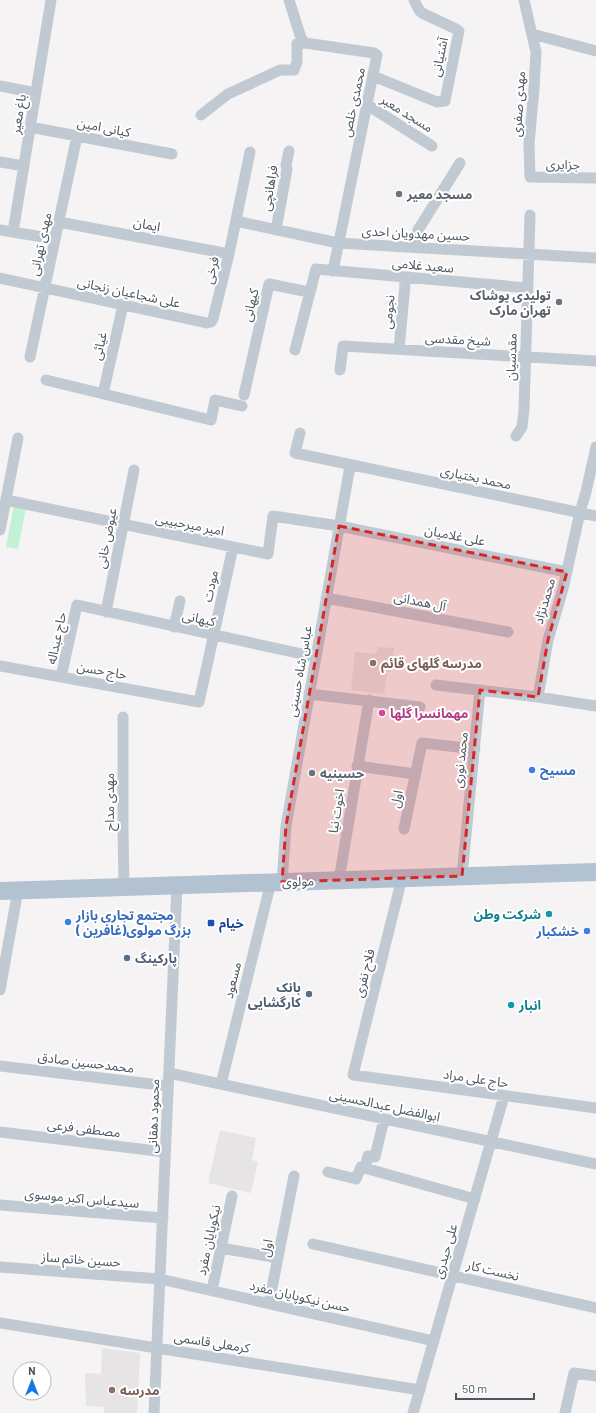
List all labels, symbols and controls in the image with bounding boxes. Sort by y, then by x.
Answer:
street label: آشتیانی [427,35,452,78]
street label: محمدی خلص [338,65,369,139]
street label: مهدی صفری [508,70,529,138]
street label: مسجد معبر [377,90,436,136]
street label: باغ معیر [7,93,32,137]
street label: کیانی امین [76,114,133,141]
street label: جزایری [546,156,581,173]
street label: فراهانچی [257,164,283,212]
place label: مسجد معیر [406,186,472,202]
marker: مسجد معیر [394,189,404,199]
street label: مهدی تهرانی [25,211,56,277]
street label: ایمان [132,214,162,235]
street label: حسین مهدویان احدی [361,222,471,245]
street label: فرخی [200,254,223,286]
street label: سعید غلامی [391,254,455,277]
street label: علی شجاعیان زنجانی [76,273,182,312]
street label: کیهانی [238,286,263,323]
place label: تولیدی پوشاک تهران مارک [470,287,551,318]
street label: نجومی [379,294,398,330]
marker: تولیدی پوشاک تهران مارک [554,297,564,307]
street label: شیخ مقدسی [424,329,491,352]
street label: غیاثی [88,330,111,362]
street label: مقدسیان [502,333,521,381]
street label: محمد بختیاری [439,462,513,493]
street label: عیوض خانی [92,506,121,570]
street label: امیر میرحبیبی [154,509,226,539]
street label: علی غلامیان [423,521,487,550]
street label: مودت [199,568,221,603]
street label: محمدنژاد [530,576,558,626]
street label: آل همدانی [392,588,449,615]
street label: کیهانی [181,607,218,630]
street label: حاج عبداله [43,610,72,666]
street label: عباس شاه حسینی [283,624,316,718]
place label: مدرسه گلهای قائم [381,655,482,674]
street label: حاج حسن [75,658,129,685]
marker: مدرسه گلهای قائم [368,658,378,668]
place label: مهمانسرا گلها [390,705,468,721]
marker: مهمانسرا گلها [377,708,387,718]
street label: محمد نوری [449,731,472,789]
place label: مسیح [540,762,576,780]
place label: حسینیه [320,765,364,781]
marker: مسیح [527,765,537,775]
marker: حسینیه [307,768,317,778]
street label: مهدی مداح [101,773,120,831]
street label: اخوت نیا [325,788,347,834]
street label: اول [386,789,407,810]
street label: مولوی [282,872,315,891]
place label: شرکت وطن [473,906,541,922]
place label: مجتمع تجاری بازار بزرگ مولوی(غافرین ) [75,907,191,938]
marker: شرکت وطن [544,909,554,919]
place label: خیام [219,915,244,933]
marker: مجتمع تجاری بازار بزرگ مولوی(غافرین ) [63,917,73,927]
marker: خیام [206,918,216,928]
place label: خشکبار [536,923,579,939]
marker: خشکبار [582,926,592,936]
street label: فلاح نفری [350,947,381,1000]
place label: پارکینگ [135,950,177,967]
marker: پارکینگ [122,953,132,963]
street label: مسعود [220,960,244,1000]
place label: بانک کارگشایی [248,979,301,1010]
marker: بانک کارگشایی [304,989,314,999]
place label: انبار [518,997,541,1013]
marker: انبار [506,1000,516,1010]
street label: محمدحسین صادق [37,1048,135,1077]
street label: حاج علی مراد [442,1065,510,1094]
street label: محمود دهقانی [144,1078,163,1154]
street label: ابوالفضل عبدالحسینی [328,1085,442,1126]
street label: مصطفی فرعی [46,1116,122,1141]
street label: سیدعباس اکبر موسوی [24,1185,140,1212]
street label: نیکوپایان مفرد [193,1203,225,1277]
street label: علی حیدری [429,1221,462,1281]
street label: اول [256,1238,277,1259]
street label: حسین خاتم ساز [40,1248,122,1273]
street label: نخست کار [464,1256,521,1284]
street label: حسن نیکوپایان مفرد [248,1277,352,1318]
street label: کرمعلی قاسمی [173,1328,252,1357]
north arrow [12,1361,52,1401]
text: N [28,1364,36,1377]
scale bar [456,1375,534,1401]
text: 50 m [462,1381,487,1395]
place label: مدرسه [120,1382,160,1398]
marker: مدرسه [107,1385,117,1395]

